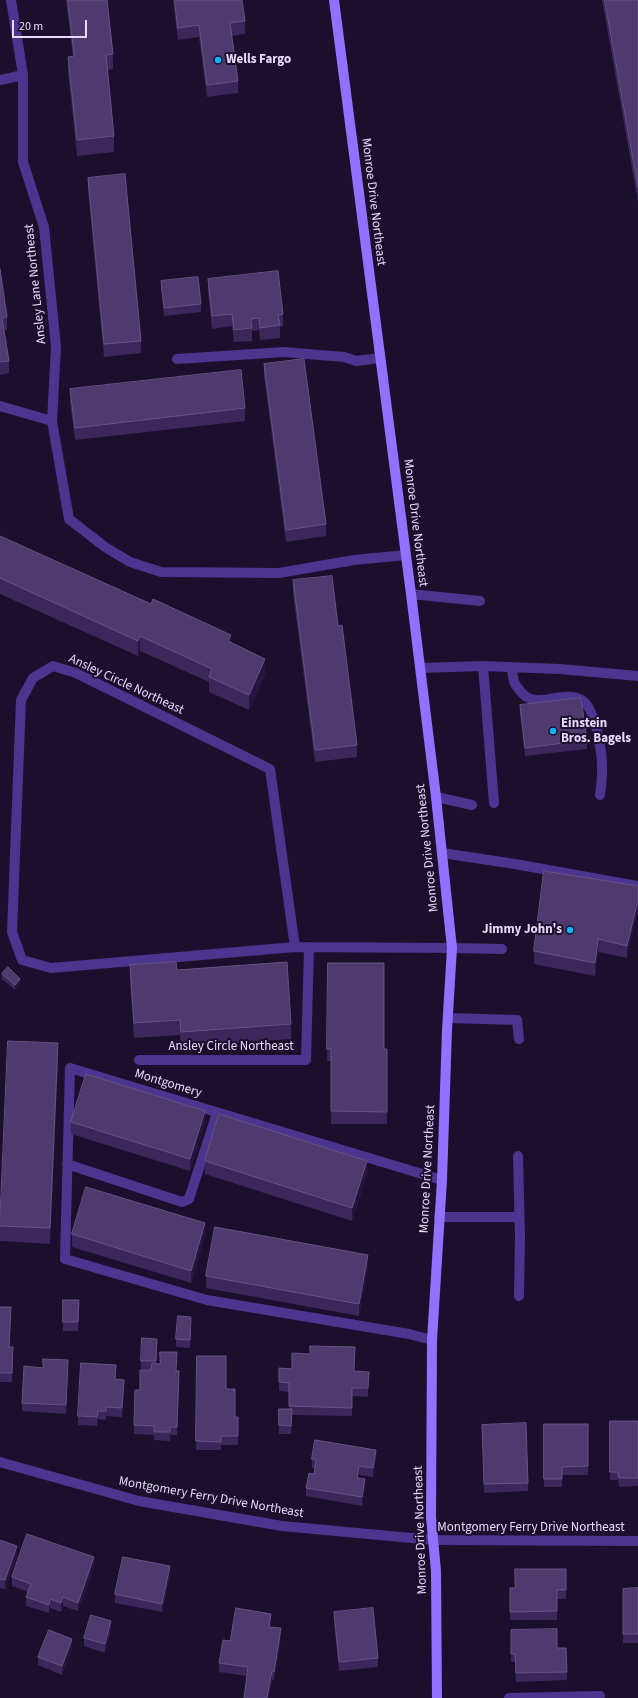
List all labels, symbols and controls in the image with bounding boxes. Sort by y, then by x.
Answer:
scale bar [14,12,89,38]
text: 20 m [19,18,43,35]
place label: Wells Fargo [226,52,291,68]
marker: Wells Fargo [213,55,223,65]
street label: Monroe Drive Northeast [357,137,389,267]
street label: Ansley Lane Northeast [22,223,50,345]
street label: Monroe Drive Northeast [399,458,431,588]
street label: Ansley Circle Northeast [66,651,186,719]
place label: Einstein Bros. Bagels [561,716,631,747]
marker: Einstein Bros. Bagels [548,726,558,736]
street label: Monroe Drive Northeast [414,783,442,913]
place label: Jimmy John's [482,922,562,938]
marker: Jimmy John's [565,925,575,935]
street label: Ansley Circle Northeast [168,1039,294,1055]
street label: Montgomery [133,1066,203,1102]
street label: Monroe Drive Northeast [417,1104,439,1234]
street label: Monroe Drive Northeast [411,1465,431,1595]
street label: Montgomery Ferry Drive Northeast [117,1474,305,1522]
street label: Montgomery Ferry Drive Northeast [437,1520,625,1536]

